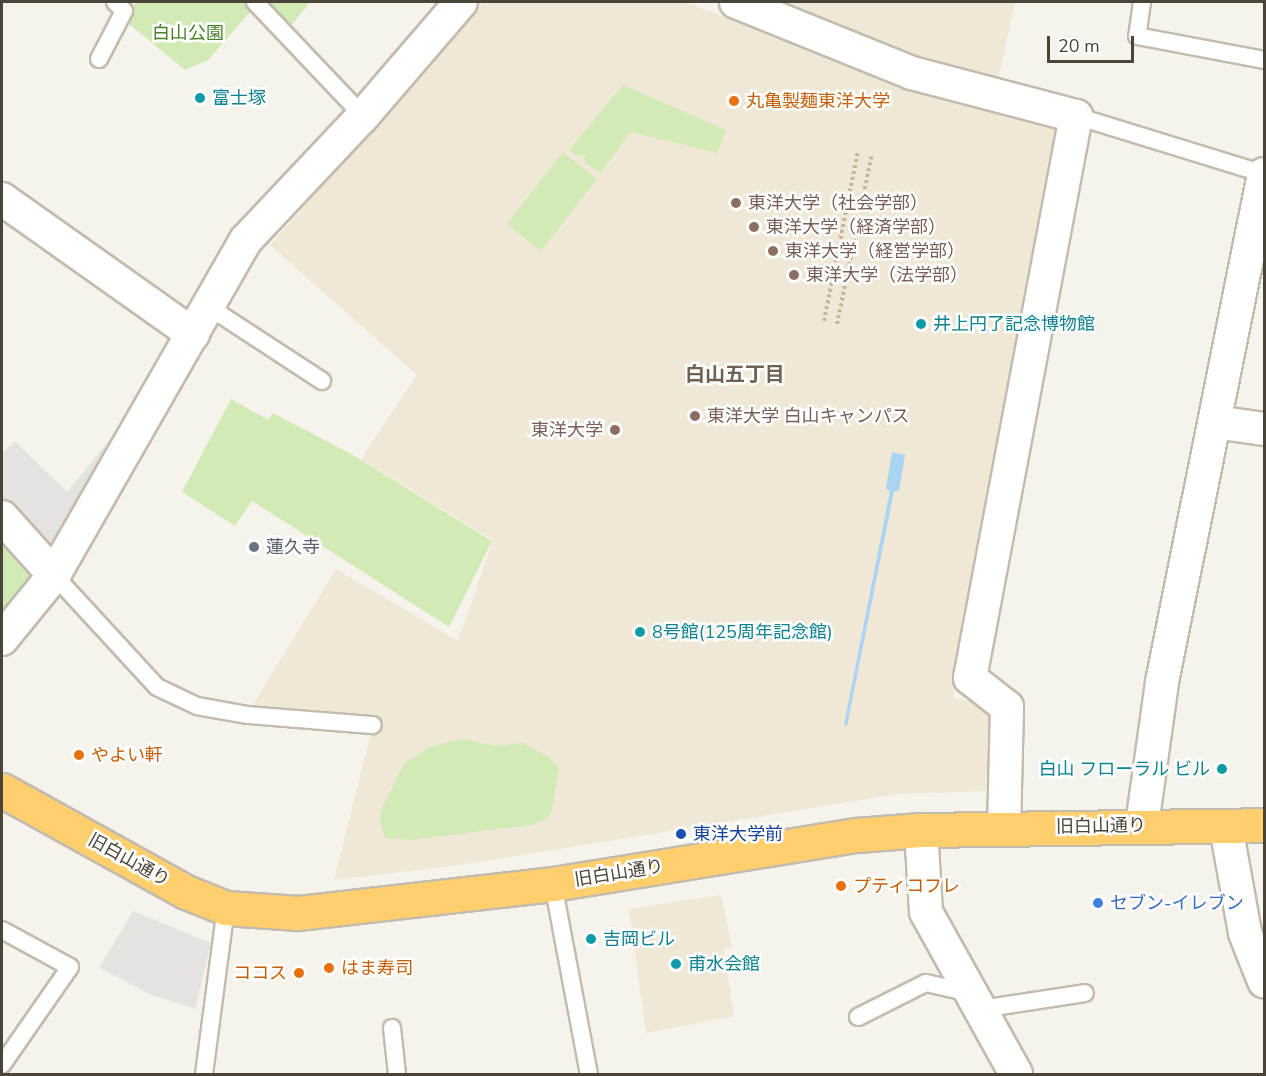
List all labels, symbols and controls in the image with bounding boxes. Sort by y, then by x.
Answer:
park label: 白山公園 [152,22,224,44]
scale bar [1050,24,1137,62]
text: 20 m [1058,34,1100,58]
place label: 富士塚 [212,87,266,109]
place label: 丸亀製麺東洋大学 [746,90,890,112]
marker: 富士塚 [193,91,207,105]
marker: 丸亀製麺東洋大学 [727,94,741,108]
place label: 東洋大学（社会学部） [748,192,928,214]
marker: 東洋大学（社会学部） [729,196,743,210]
place label: 東洋大学（経済学部） [766,216,946,238]
marker: 東洋大学（経済学部） [747,220,761,234]
place label: 東洋大学（経営学部） [785,240,965,262]
marker: 東洋大学（経営学部） [766,244,780,258]
place label: 東洋大学（法学部） [806,264,968,286]
marker: 東洋大学（法学部） [787,268,801,282]
place label: 井上円了記念博物館 [933,313,1095,335]
marker: 井上円了記念博物館 [914,317,928,331]
district label: 白山五丁目 [685,362,785,386]
place label: 東洋大学 白山キャンパス [707,405,910,427]
marker: 東洋大学 白山キャンパス [688,409,702,423]
place label: 東洋大学 [531,419,603,441]
marker: 東洋大学 [608,423,622,437]
place label: 蓮久寺 [266,536,320,558]
marker: 蓮久寺 [247,540,261,554]
place label: 8号館(125周年記念館) [652,621,833,643]
marker: 8号館(125周年記念館) [633,625,647,639]
place label: やよい軒 [91,744,163,766]
marker: やよい軒 [72,748,86,762]
place label: 白山 フローラル ビル [1039,758,1210,780]
marker: 白山 フローラル ビル [1215,762,1229,776]
street label: 旧白山通り [1056,814,1146,838]
place label: 東洋大学前 [693,823,783,845]
marker: 東洋大学前 [674,827,688,841]
street label: 旧白山通り [84,829,174,891]
street label: 旧白山通り [573,855,665,891]
place label: プティコフレ [853,875,961,897]
marker: プティコフレ [834,879,848,893]
place label: セブン-イレブン [1110,892,1244,914]
marker: セブン-イレブン [1091,896,1105,910]
place label: 吉岡ビル [603,928,675,950]
marker: 吉岡ビル [584,932,598,946]
place label: 甫水会館 [688,953,760,975]
place label: はま寿司 [341,957,413,979]
marker: 甫水会館 [669,957,683,971]
marker: はま寿司 [322,961,336,975]
place label: ココス [233,962,287,984]
marker: ココス [292,966,306,980]

